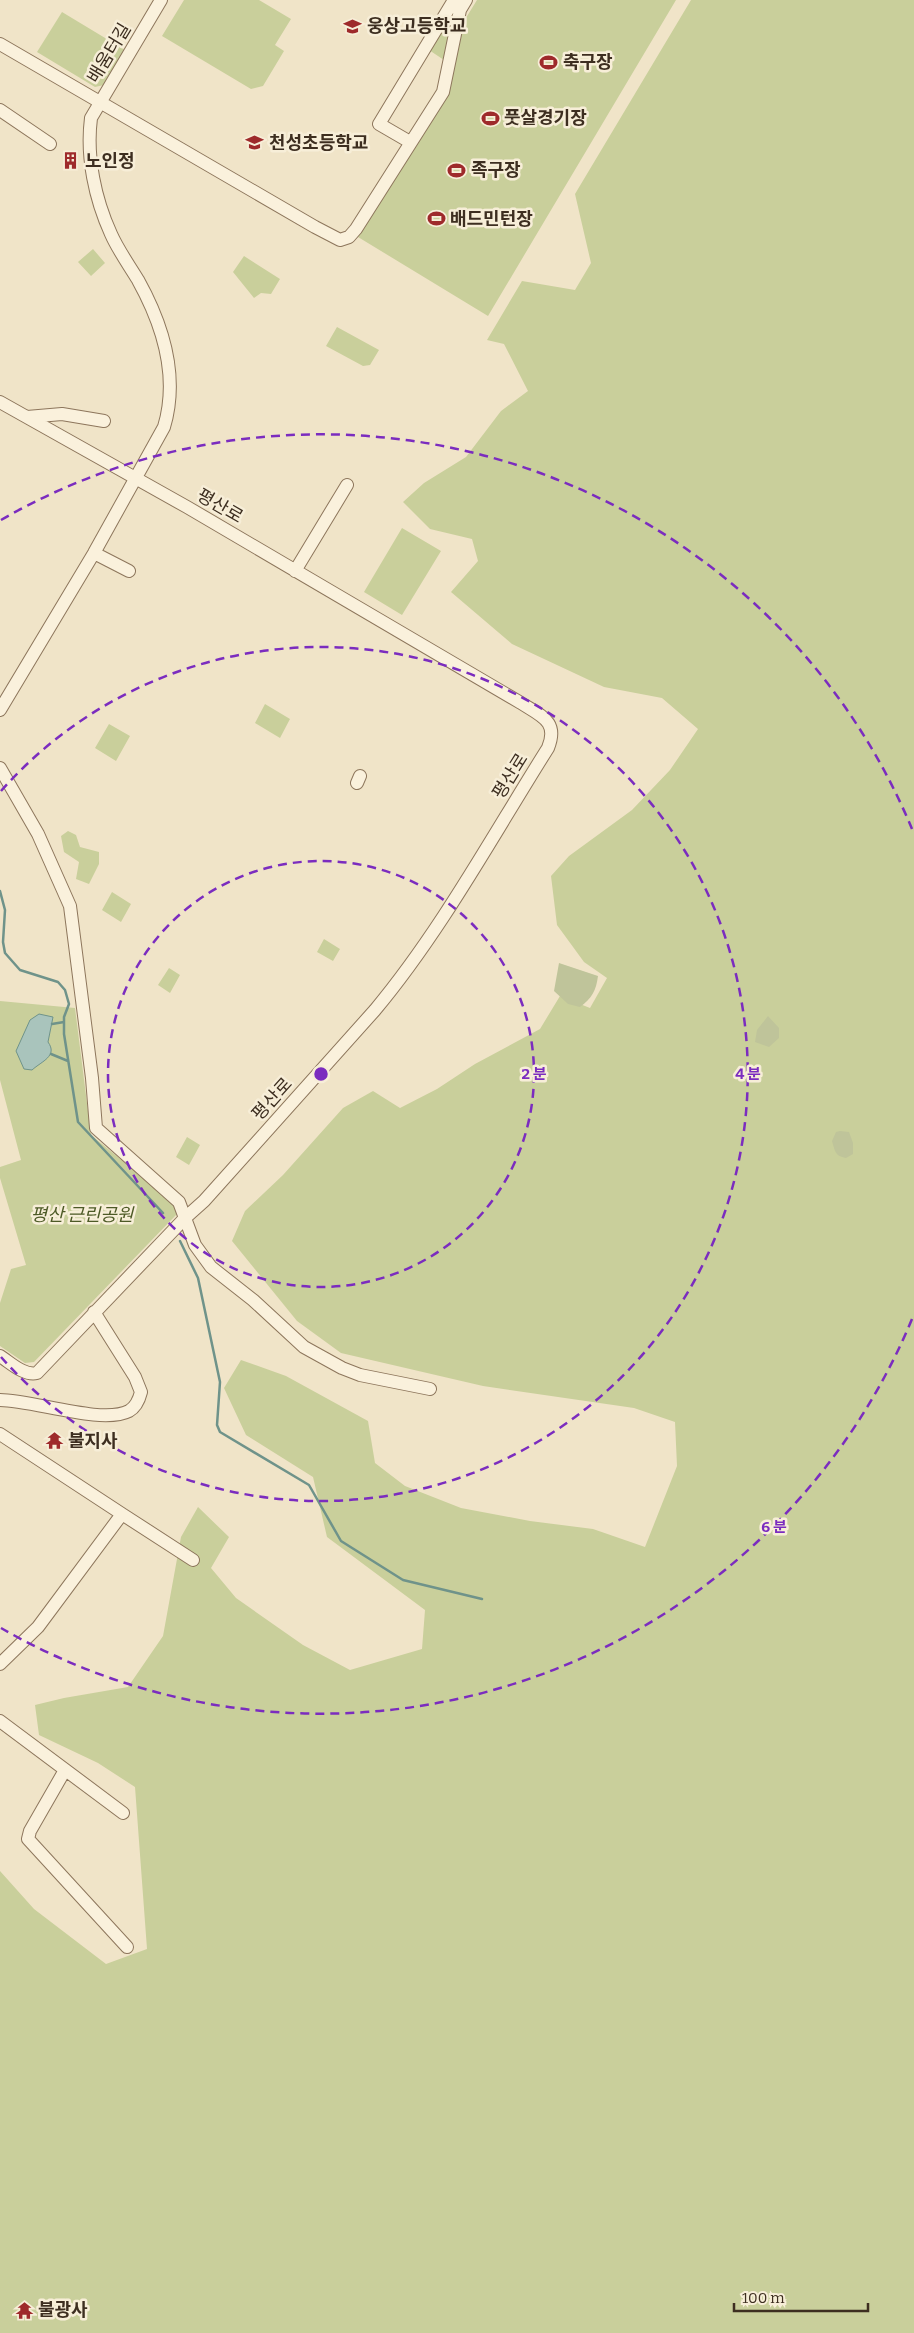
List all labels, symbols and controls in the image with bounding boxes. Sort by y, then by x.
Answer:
place label: 웅상고등학교 [367,15,466,37]
school or university icon: 웅상고등학교 [343,16,363,36]
street label: 배움터길 [83,19,135,87]
place label: 축구장 [563,51,613,73]
sports icon: 축구장 [539,52,559,72]
place label: 풋살경기장 [504,107,587,129]
sports icon: 풋살경기장 [480,108,500,128]
place label: 천성초등학교 [269,132,368,154]
school or university icon: 천성초등학교 [245,133,265,153]
place label: 노인정 [85,150,135,172]
building icon: 노인정 [61,151,81,171]
place label: 족구장 [471,159,521,181]
sports icon: 족구장 [447,160,467,180]
place label: 배드민턴장 [450,208,533,230]
sports icon: 배드민턴장 [426,209,446,229]
street label: 평산로 [193,484,247,528]
street label: 평산로 [488,749,532,803]
centre of rings [312,1065,330,1083]
text: 2 분 [522,1065,547,1083]
text: 4 분 [735,1065,761,1083]
street label: 평산로 [247,1073,297,1125]
park label: 평산 근린공원 [31,1204,135,1226]
place label: 불지사 [68,1430,118,1452]
temple icon: 불지사 [44,1431,64,1451]
text: 6 분 [761,1518,787,1536]
scale bar [734,2280,868,2312]
text: 100 m [742,2289,785,2307]
place label: 불광사 [38,2299,88,2321]
temple icon: 불광사 [14,2300,34,2320]

